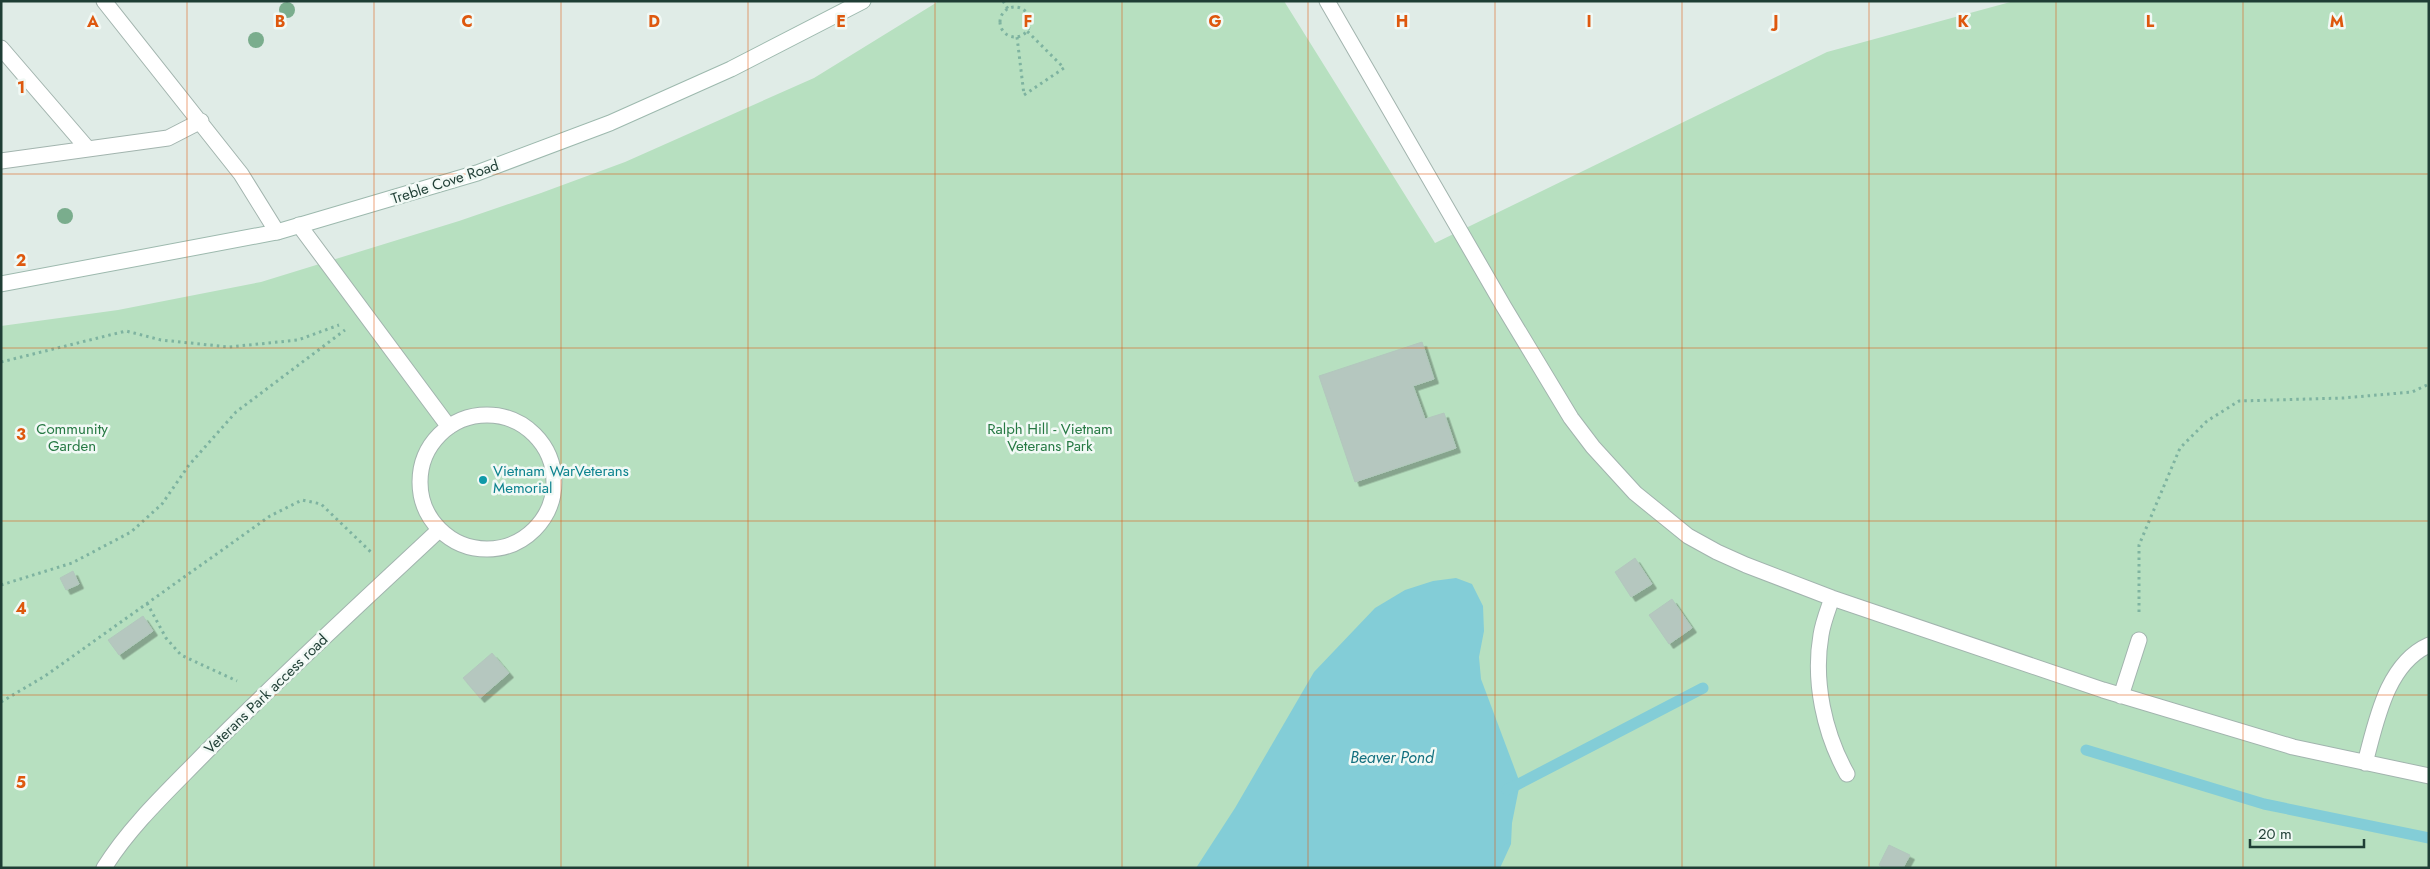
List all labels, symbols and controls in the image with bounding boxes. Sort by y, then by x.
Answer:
text: A [86,10,99,33]
text: B [275,10,285,33]
text: C [461,10,473,33]
text: D [648,10,660,33]
text: E [836,10,846,33]
text: F [1024,10,1032,33]
text: G [1208,10,1222,33]
text: H [1396,10,1408,33]
text: I [1586,10,1592,33]
text: J [1770,10,1779,33]
text: K [1957,10,1969,33]
text: L [2146,10,2155,33]
text: M [2330,10,2344,33]
text: 1 [17,76,25,99]
street label: Treble Cove Road [388,154,502,210]
text: 2 [16,249,26,272]
park label: Community Garden [36,418,108,457]
park label: Ralph Hill - Vietnam Veterans Park [987,418,1113,457]
text: 3 [16,423,26,446]
place label: Vietnam WarVeterans Memorial [493,460,629,499]
marker: Vietnam WarVeterans Memorial [477,474,489,486]
text: 4 [15,597,27,620]
street label: Veterans Park access road [199,629,333,759]
water label: Beaver Pond [1350,746,1435,769]
text: 5 [16,771,26,794]
scale bar [2250,816,2364,848]
text: 20 m [2258,823,2292,845]

